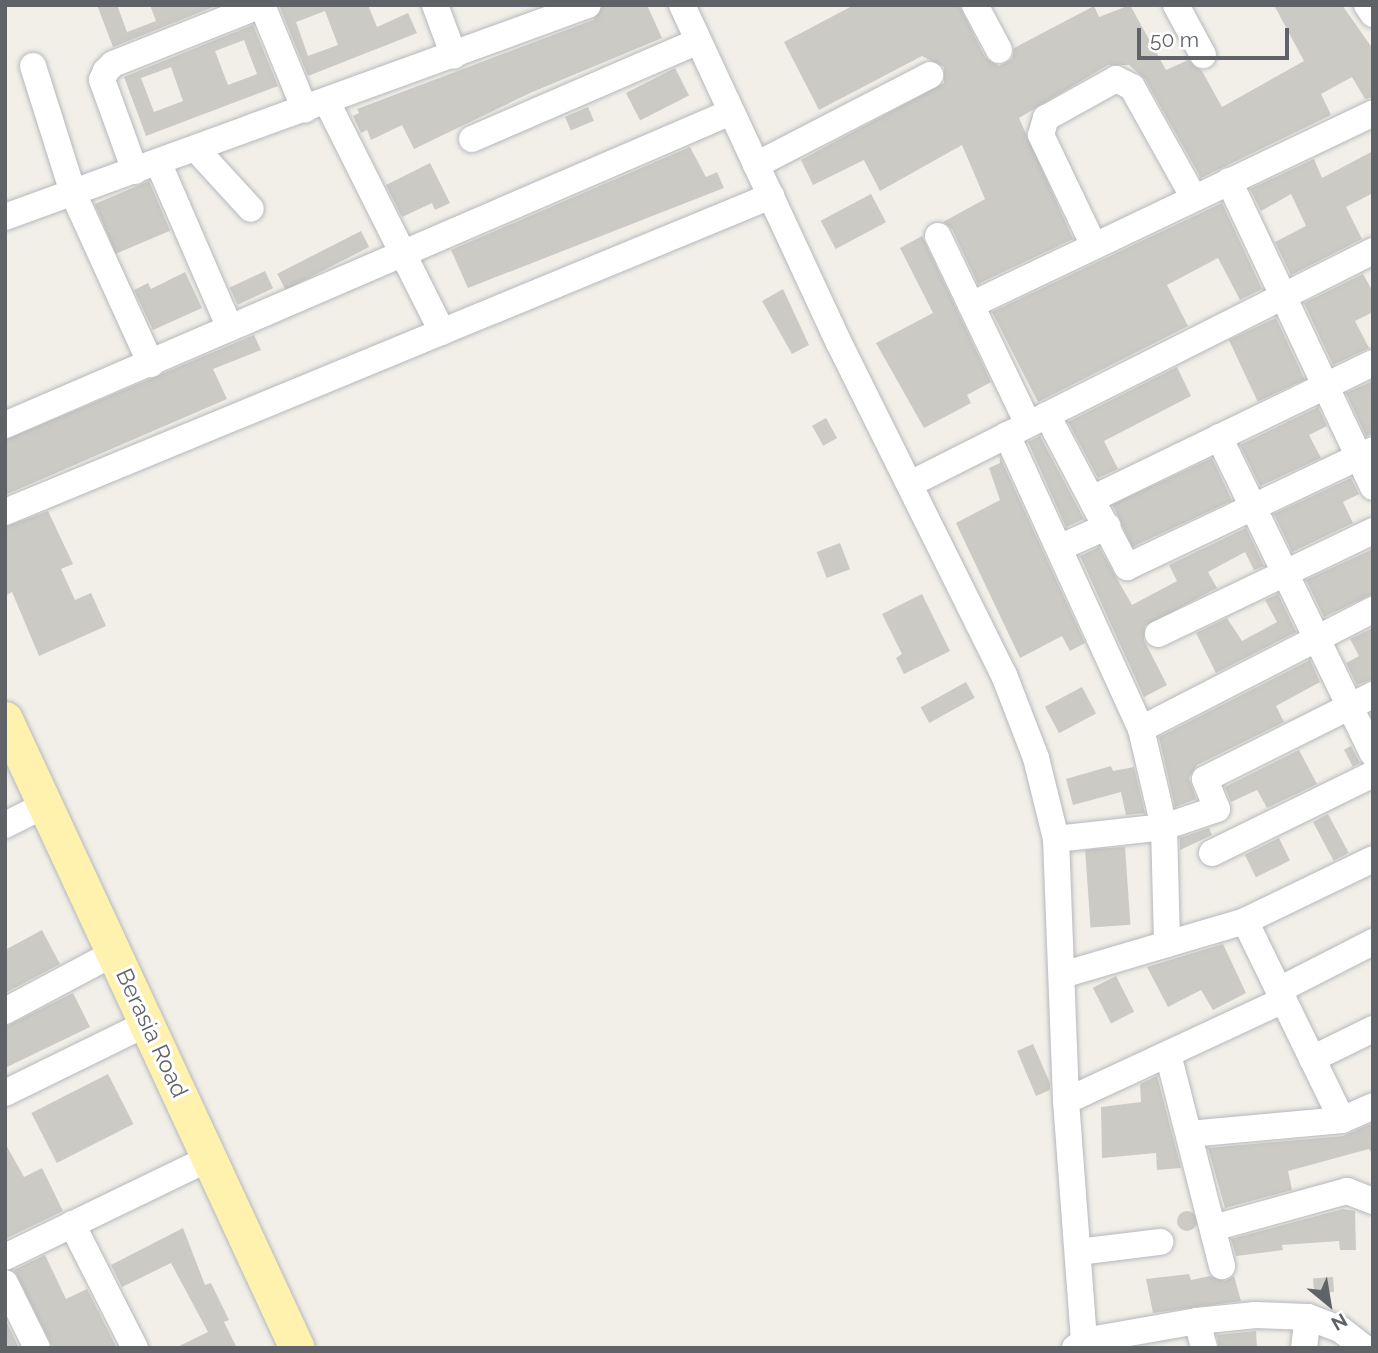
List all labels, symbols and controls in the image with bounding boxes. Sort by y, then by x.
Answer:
scale bar [1140,14,1292,58]
text: 50 m [1150,27,1199,52]
street label: Berasia Road [110,964,194,1102]
north arrow [1294,1269,1364,1339]
text: N [1328,1309,1351,1335]

